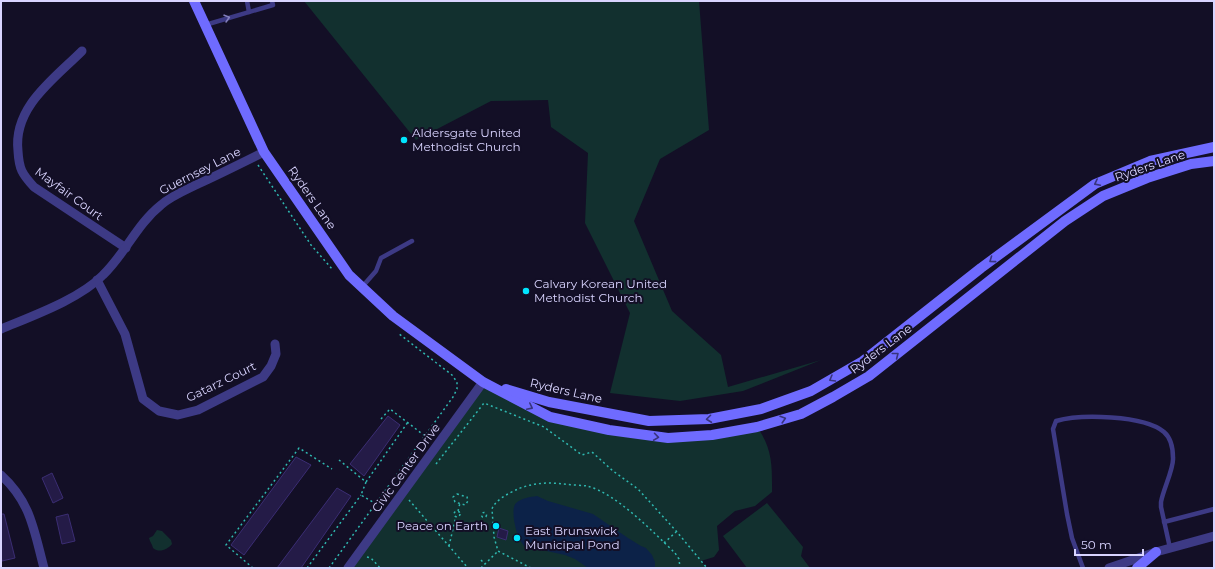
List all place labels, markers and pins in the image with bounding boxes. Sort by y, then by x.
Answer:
place label: Aldersgate United Methodist Church [412,125,521,154]
marker: Aldersgate United Methodist Church [399,135,409,145]
place label: Calvary Korean United Methodist Church [534,276,667,305]
marker: Calvary Korean United Methodist Church [521,286,531,296]
place label: Peace on Earth [397,518,488,533]
marker: Peace on Earth [491,521,501,531]
place label: East Brunswick Municipal Pond [525,523,620,552]
marker: East Brunswick Municipal Pond [512,533,522,543]

